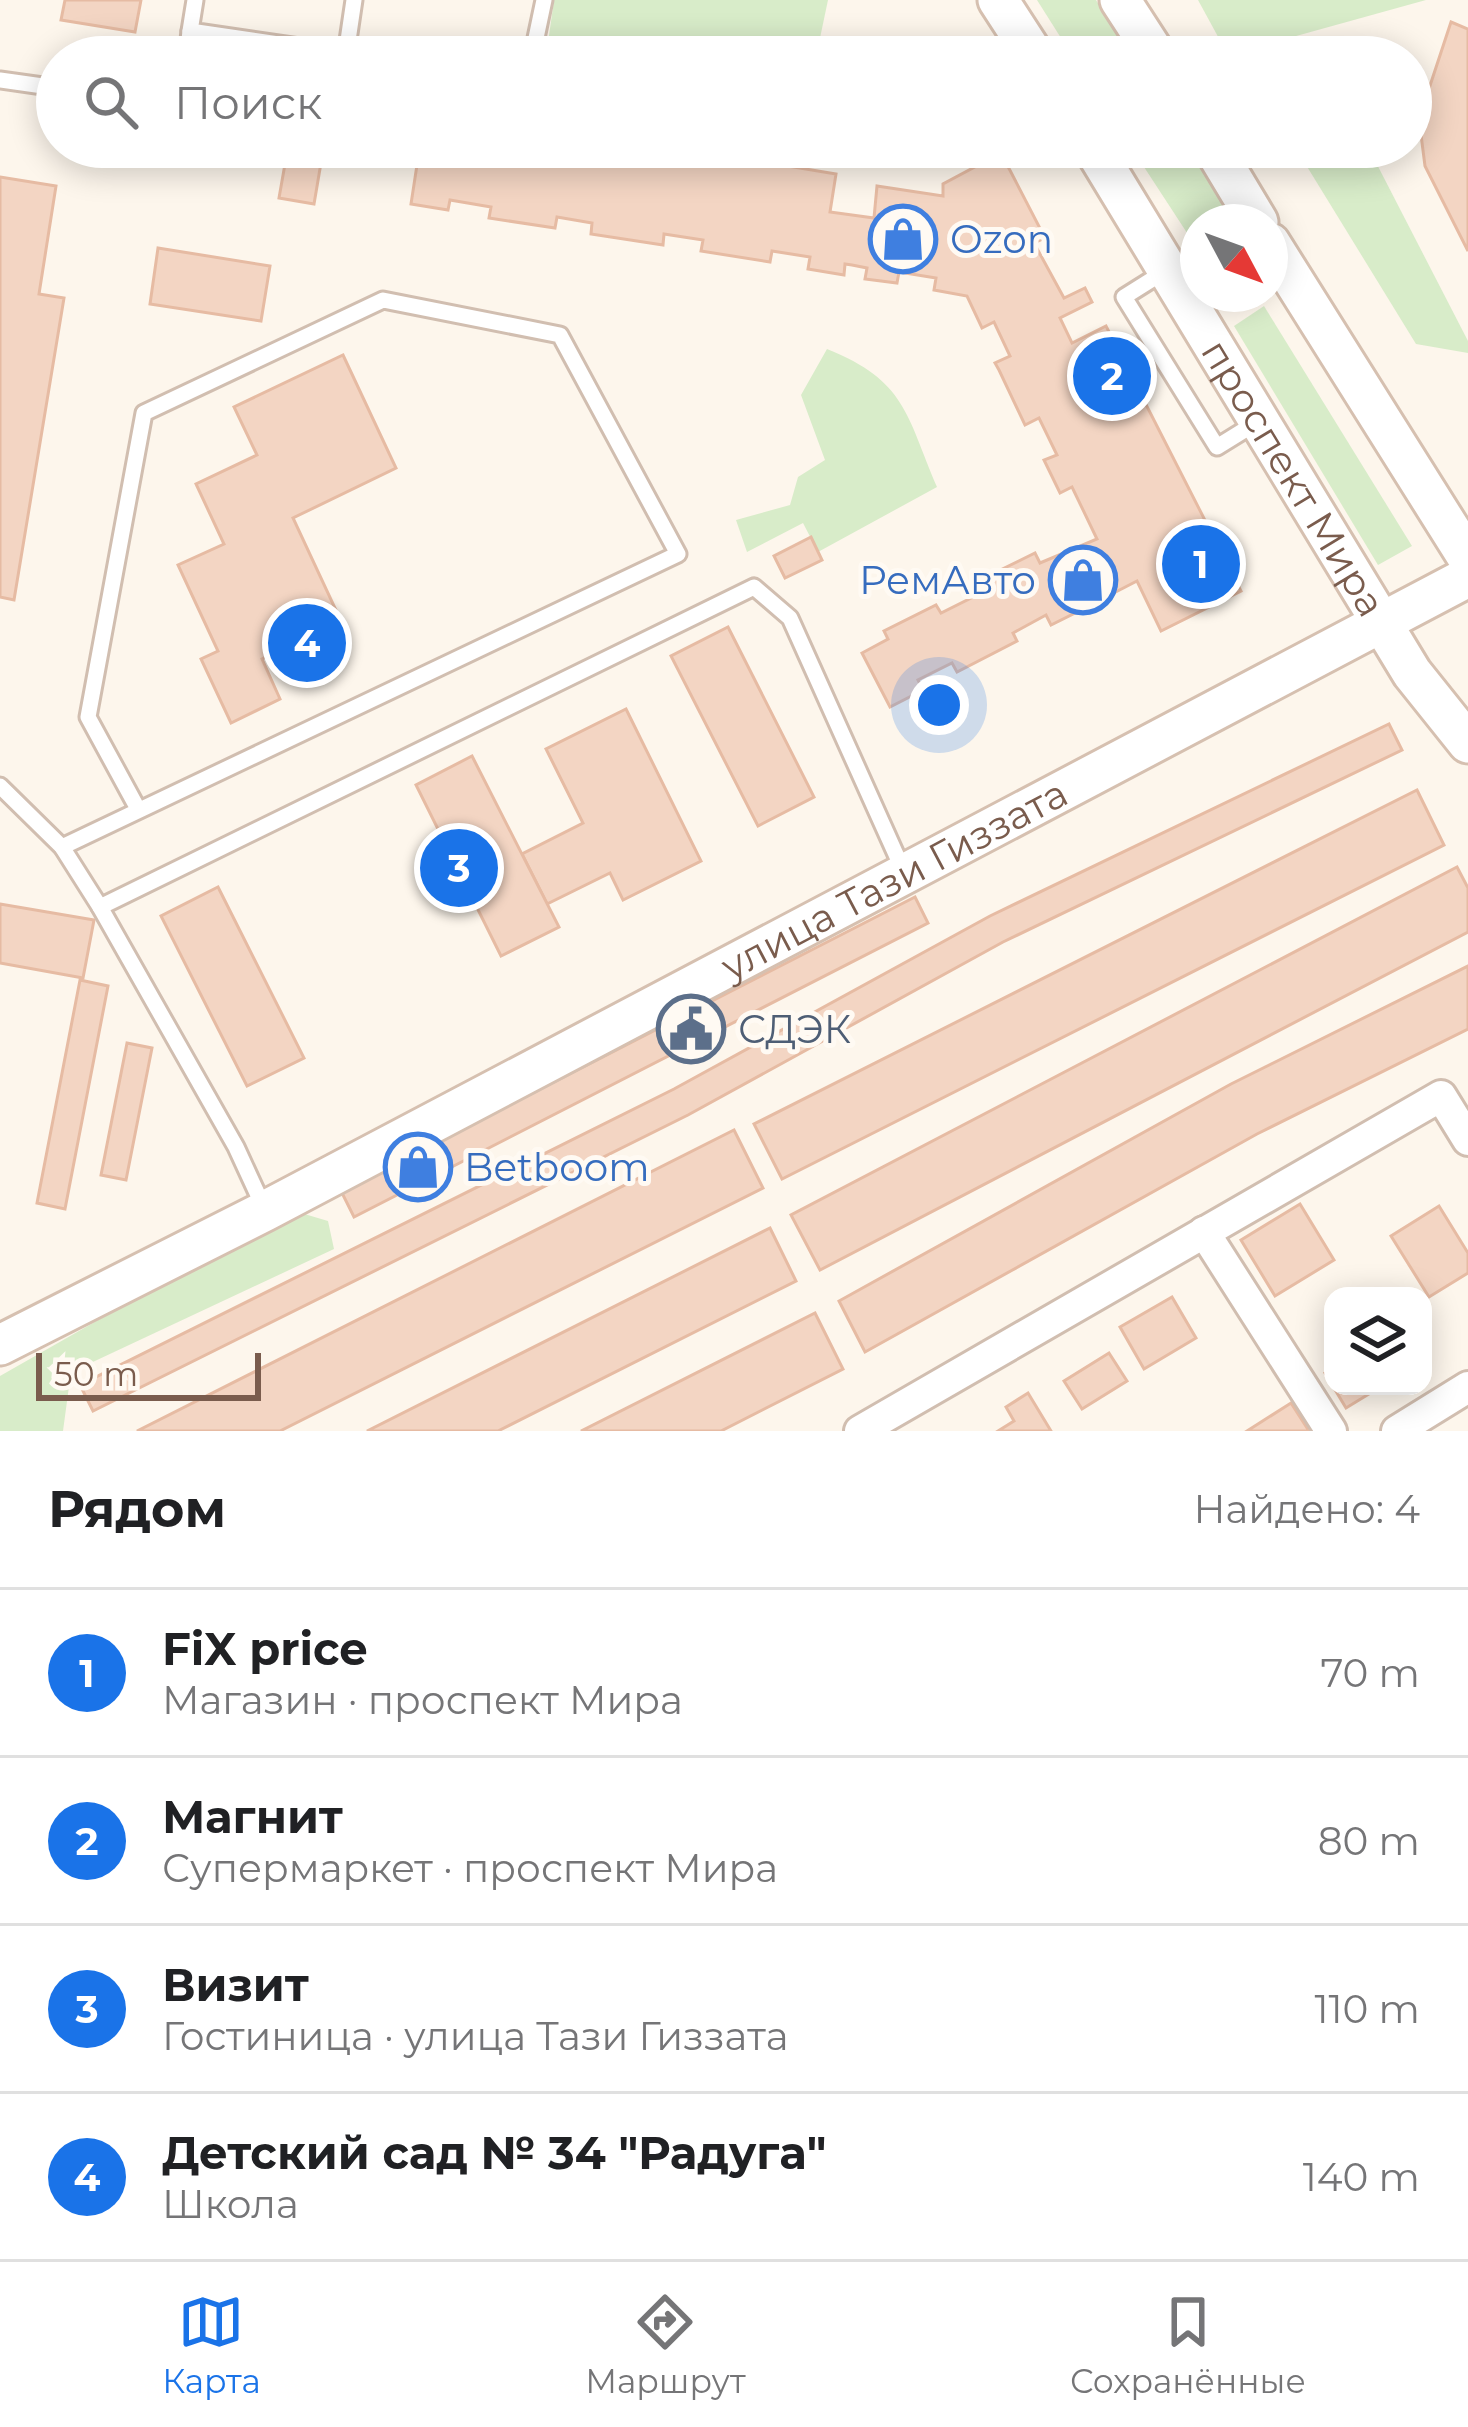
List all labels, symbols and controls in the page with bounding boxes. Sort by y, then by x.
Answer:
search box [36,36,1432,168]
icon: search [78,69,144,135]
text: Поиск [174,75,322,130]
shop icon: Ozon [868,204,938,274]
north arrow [1180,204,1288,312]
place label: Ozon [950,215,1053,263]
pin: 2 [1073,331,1151,421]
street label: проспект Мира [1192,331,1396,625]
pin: 1 [1162,519,1240,609]
shop icon: РемАвто [1048,545,1118,615]
place label: РемАвто [859,556,1036,604]
pin: 4 [268,598,346,688]
your location [909,675,969,735]
street label: улица Тази Гиззата [712,769,1075,991]
pin: 3 [420,823,498,913]
public building icon: СДЭК [656,994,726,1064]
place label: СДЭК [738,1005,851,1053]
shop icon: Betboom [383,1132,453,1202]
place label: Betboom [464,1143,650,1191]
map controls [1324,1287,1432,1395]
button: layers [1324,1287,1432,1395]
scale bar [36,1347,261,1400]
text: 50 m [54,1354,138,1394]
text: Рядом [48,1478,226,1540]
text: Найдено: 4 [1194,1485,1420,1533]
text: FiX price [162,1621,368,1676]
text: 1 [79,1649,95,1697]
text: 70 m [1320,1649,1420,1697]
text: Магазин · проспект Мира [162,1676,683,1724]
text: Магнит [162,1789,343,1844]
text: 2 [75,1817,99,1865]
text: 80 m [1318,1817,1420,1865]
text: Супермаркет · проспект Мира [162,1844,778,1892]
text: Визит [162,1957,309,2012]
text: 3 [75,1985,99,2033]
text: 110 m [1314,1985,1420,2033]
text: Гостиница · улица Тази Гиззата [162,2012,789,2060]
text: Детский сад № 34 "Радуга" [162,2125,826,2180]
text: 4 [74,2153,100,2201]
text: 140 m [1303,2153,1420,2201]
text: Школа [162,2180,299,2228]
tab: Карта [162,2289,261,2401]
tab: Маршрут [585,2289,746,2401]
tab: Сохранённые [1070,2289,1306,2401]

